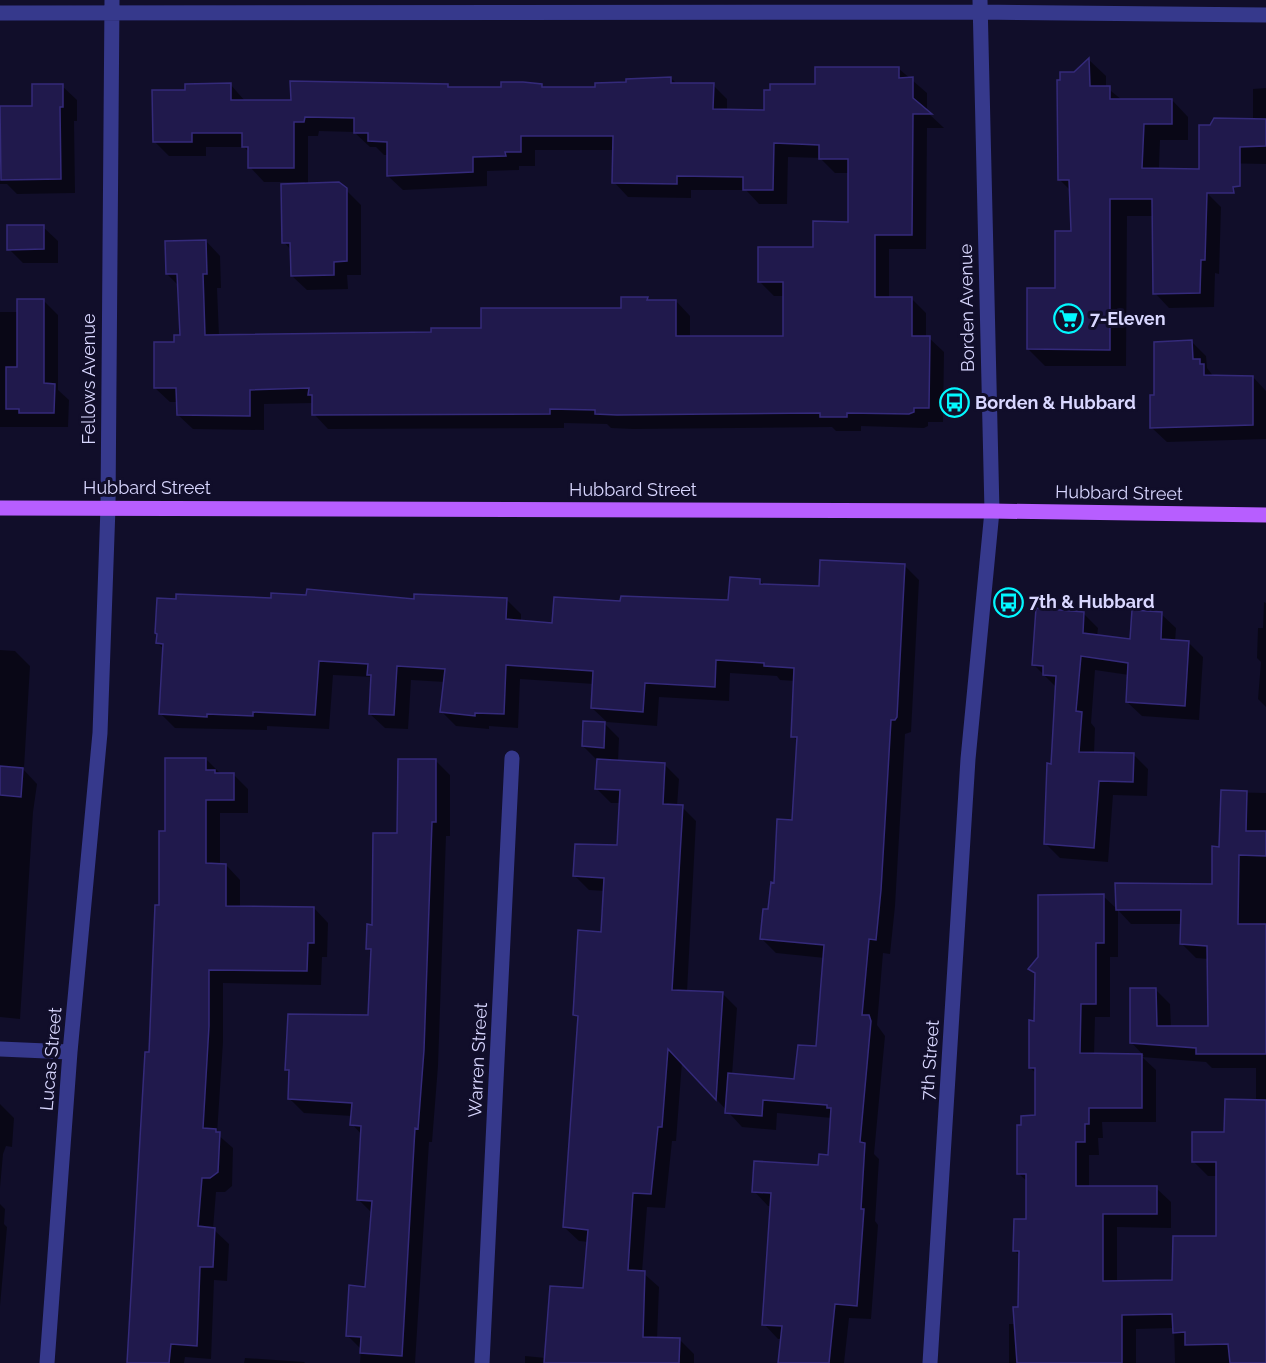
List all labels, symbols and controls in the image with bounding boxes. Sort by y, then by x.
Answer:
street label: Borden Avenue [955,243,978,372]
supermarket icon: 7-Eleven [1053,303,1085,335]
place label: 7-Eleven [1090,308,1166,329]
street label: Fellows Avenue [78,313,99,445]
bus stop icon: Borden & Hubbard [938,387,970,419]
place label: Borden & Hubbard [975,392,1136,413]
street label: Hubbard Street [83,477,211,498]
street label: Hubbard Street [569,479,697,500]
street label: Hubbard Street [1055,481,1183,504]
bus stop icon: 7th & Hubbard [992,586,1024,618]
place label: 7th & Hubbard [1029,591,1155,612]
street label: Warren Street [464,1002,491,1118]
street label: Lucas Street [36,1006,65,1112]
street label: 7th Street [916,1019,943,1101]

